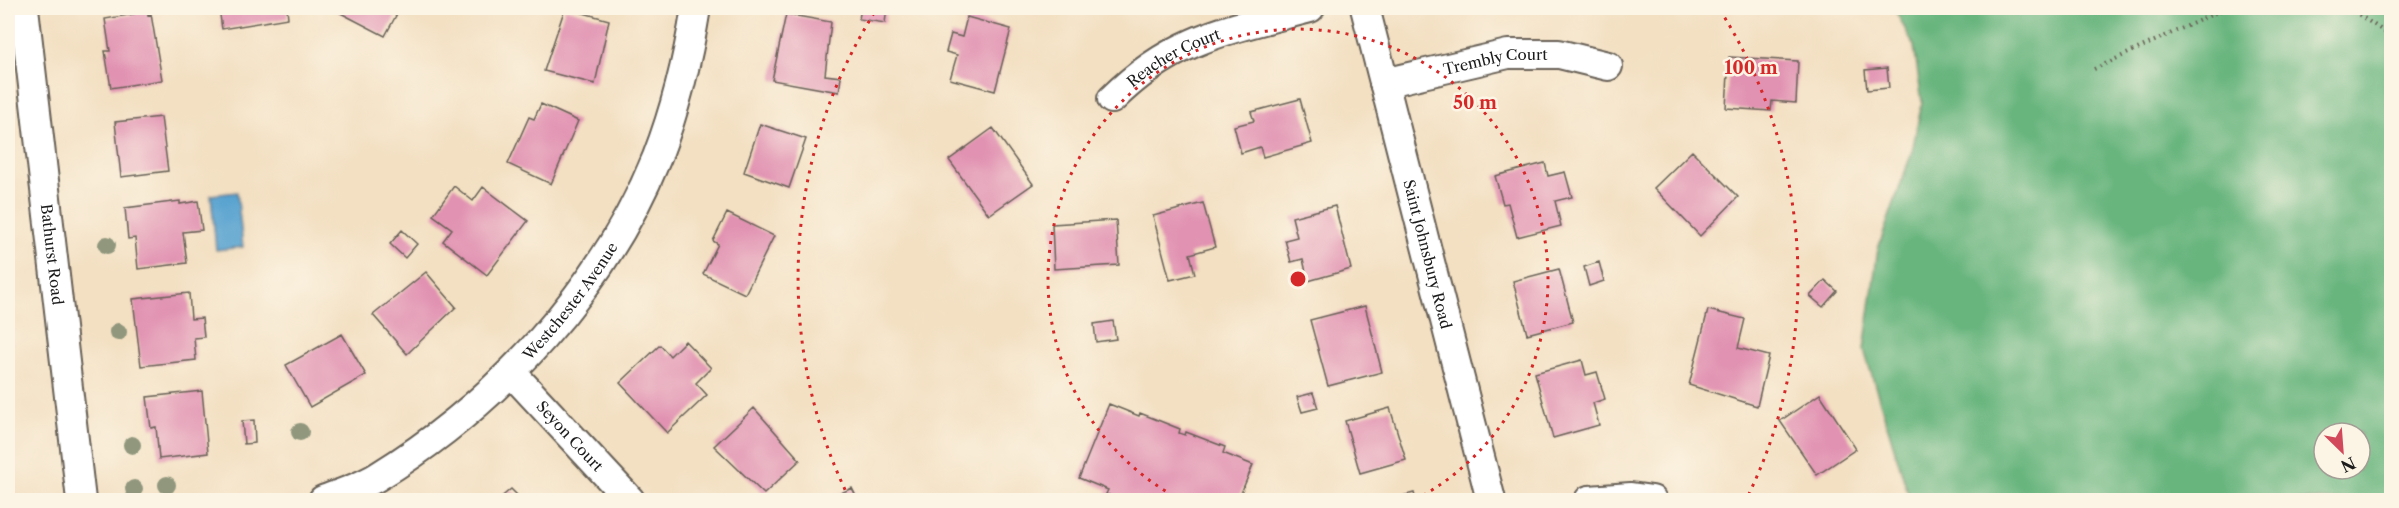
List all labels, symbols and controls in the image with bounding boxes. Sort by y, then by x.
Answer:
street label: Reacher Court [1123,24,1223,91]
street label: Trembly Court [1441,45,1548,78]
text: 100 m [1724,57,1778,79]
text: 50 m [1453,92,1497,114]
street label: Saint Johnsbury Road [1400,177,1456,331]
street label: Bathurst Road [37,203,68,306]
street label: Westchester Avenue [518,238,621,364]
centre of rings [1288,269,1308,289]
street label: Seyon Court [533,397,608,475]
north arrow [2312,421,2372,481]
text: N [2338,453,2359,477]

